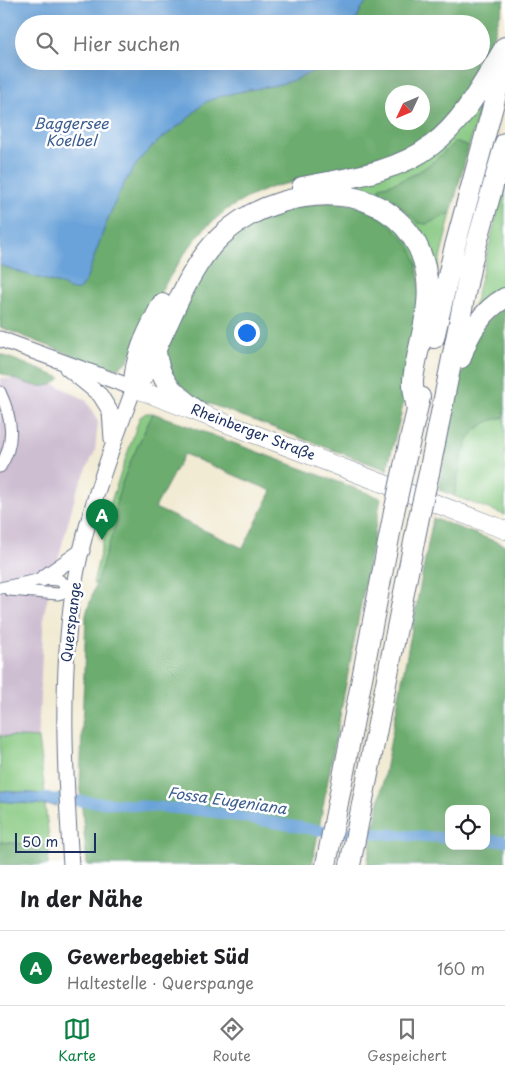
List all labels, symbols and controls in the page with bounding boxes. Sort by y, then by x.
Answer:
search box [15,15,490,70]
icon: search [33,29,61,57]
text: Hier suchen [73,29,180,57]
north arrow [385,85,430,130]
water label: Baggersee Koelbel [33,111,109,151]
your location [234,320,260,346]
street label: Rheinberger Straße [188,398,318,465]
pin: A [86,499,118,540]
street label: Querspange [55,580,86,663]
water label: Fossa Eugeniana [166,780,289,819]
map controls [445,805,490,850]
button: locate [445,805,490,850]
scale bar [15,830,96,853]
text: 50 m [22,831,58,852]
text: In der Nähe [20,882,142,914]
text: Gewerbegebiet Süd [67,942,249,970]
text: A [30,956,42,980]
text: 160 m [437,956,485,980]
text: Haltestelle · Querspange [67,970,254,994]
tab: Karte [58,1015,96,1066]
tab: Route [212,1015,251,1066]
tab: Gespeichert [367,1015,447,1066]

